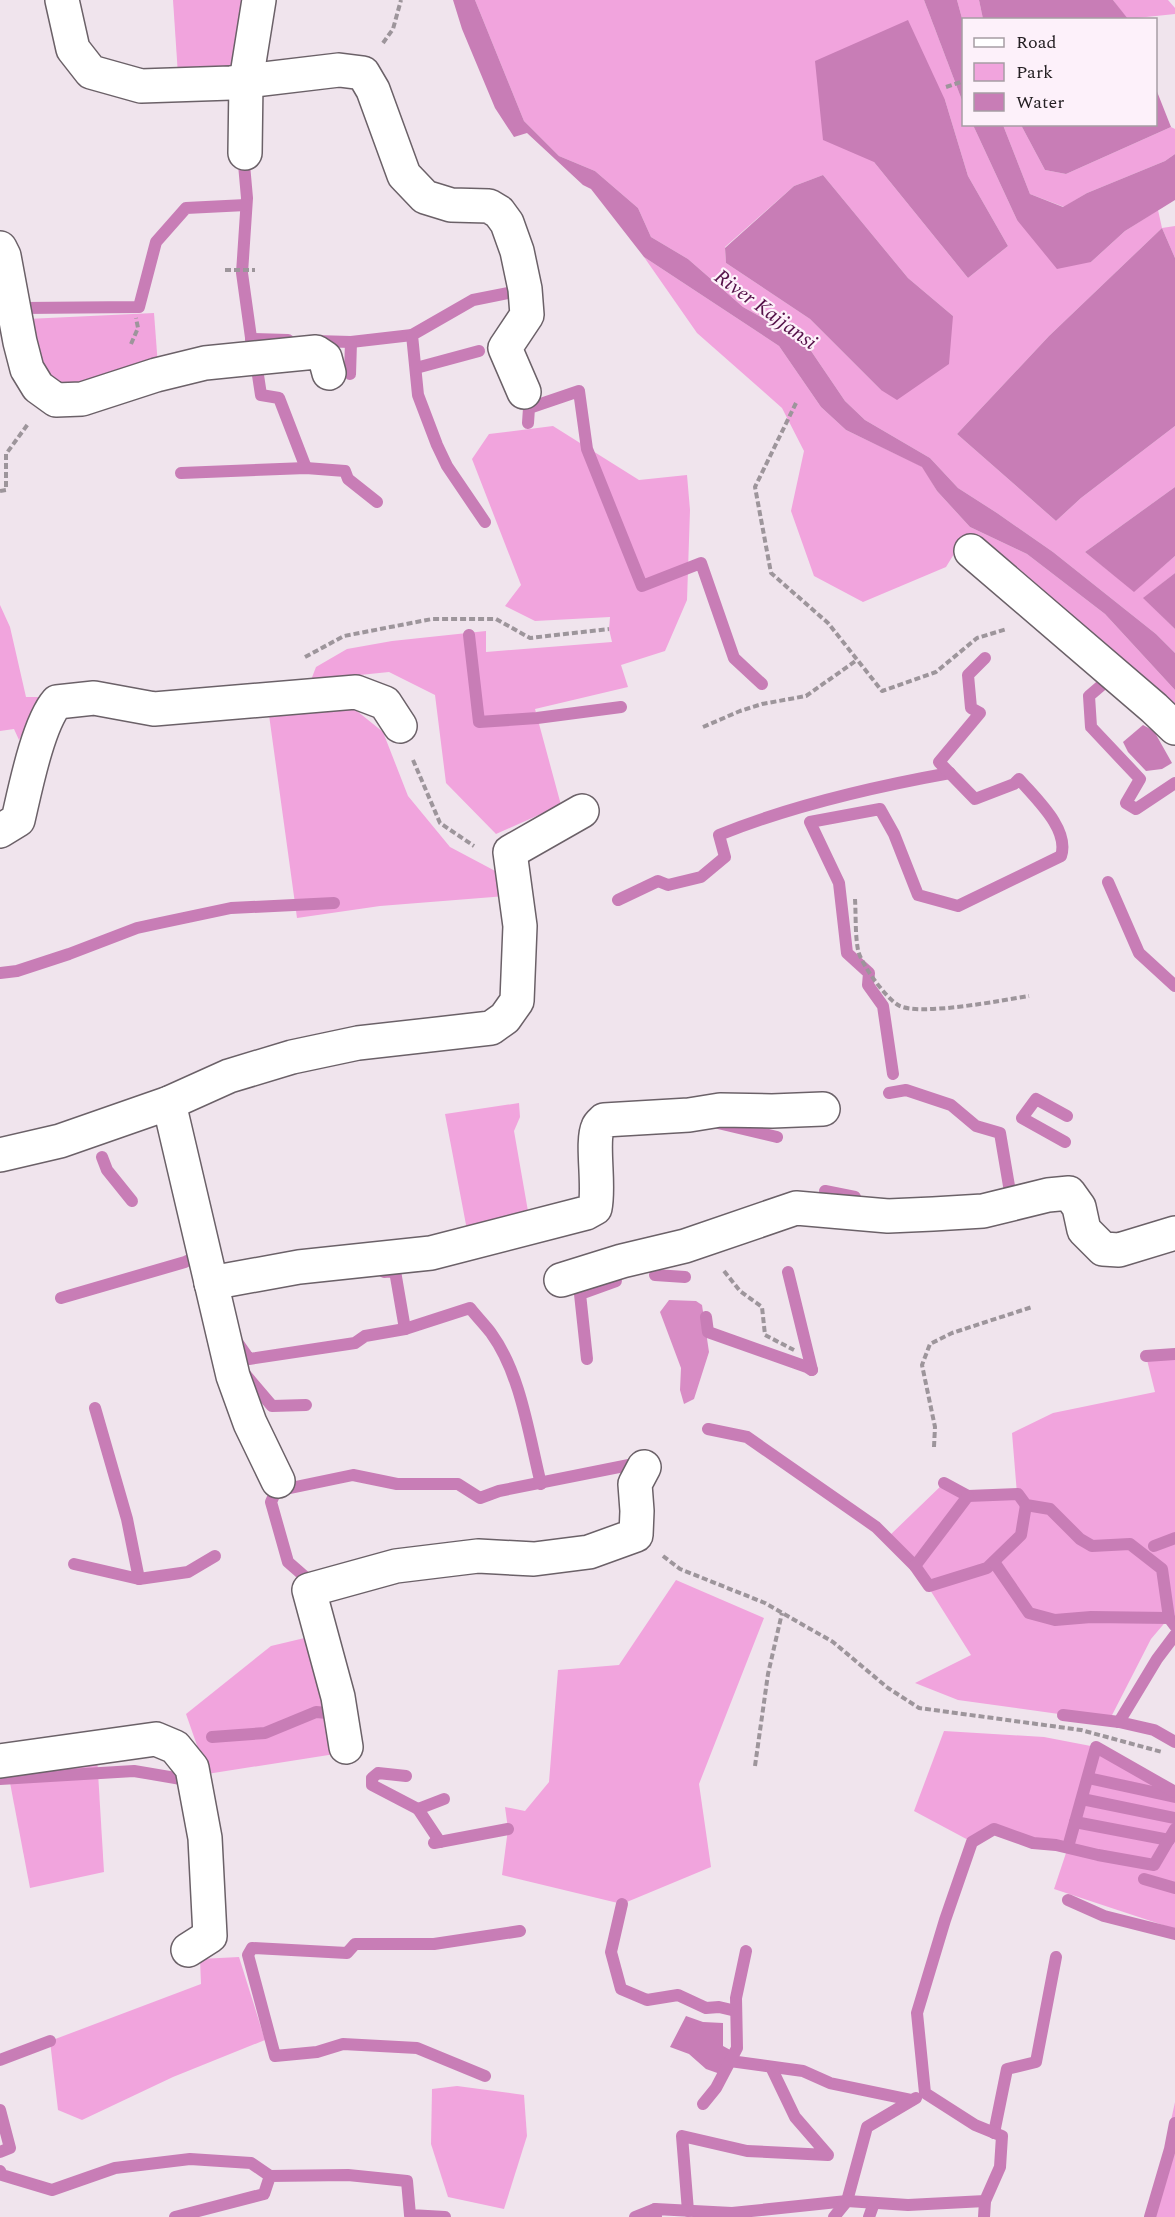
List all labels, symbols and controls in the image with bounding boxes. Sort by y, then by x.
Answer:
legend [962,18,1157,126]
text: Road [1016,29,1057,56]
text: Park [1016,59,1053,86]
text: Water [1016,89,1064,116]
water label: River Kajjansi [707,261,824,358]

